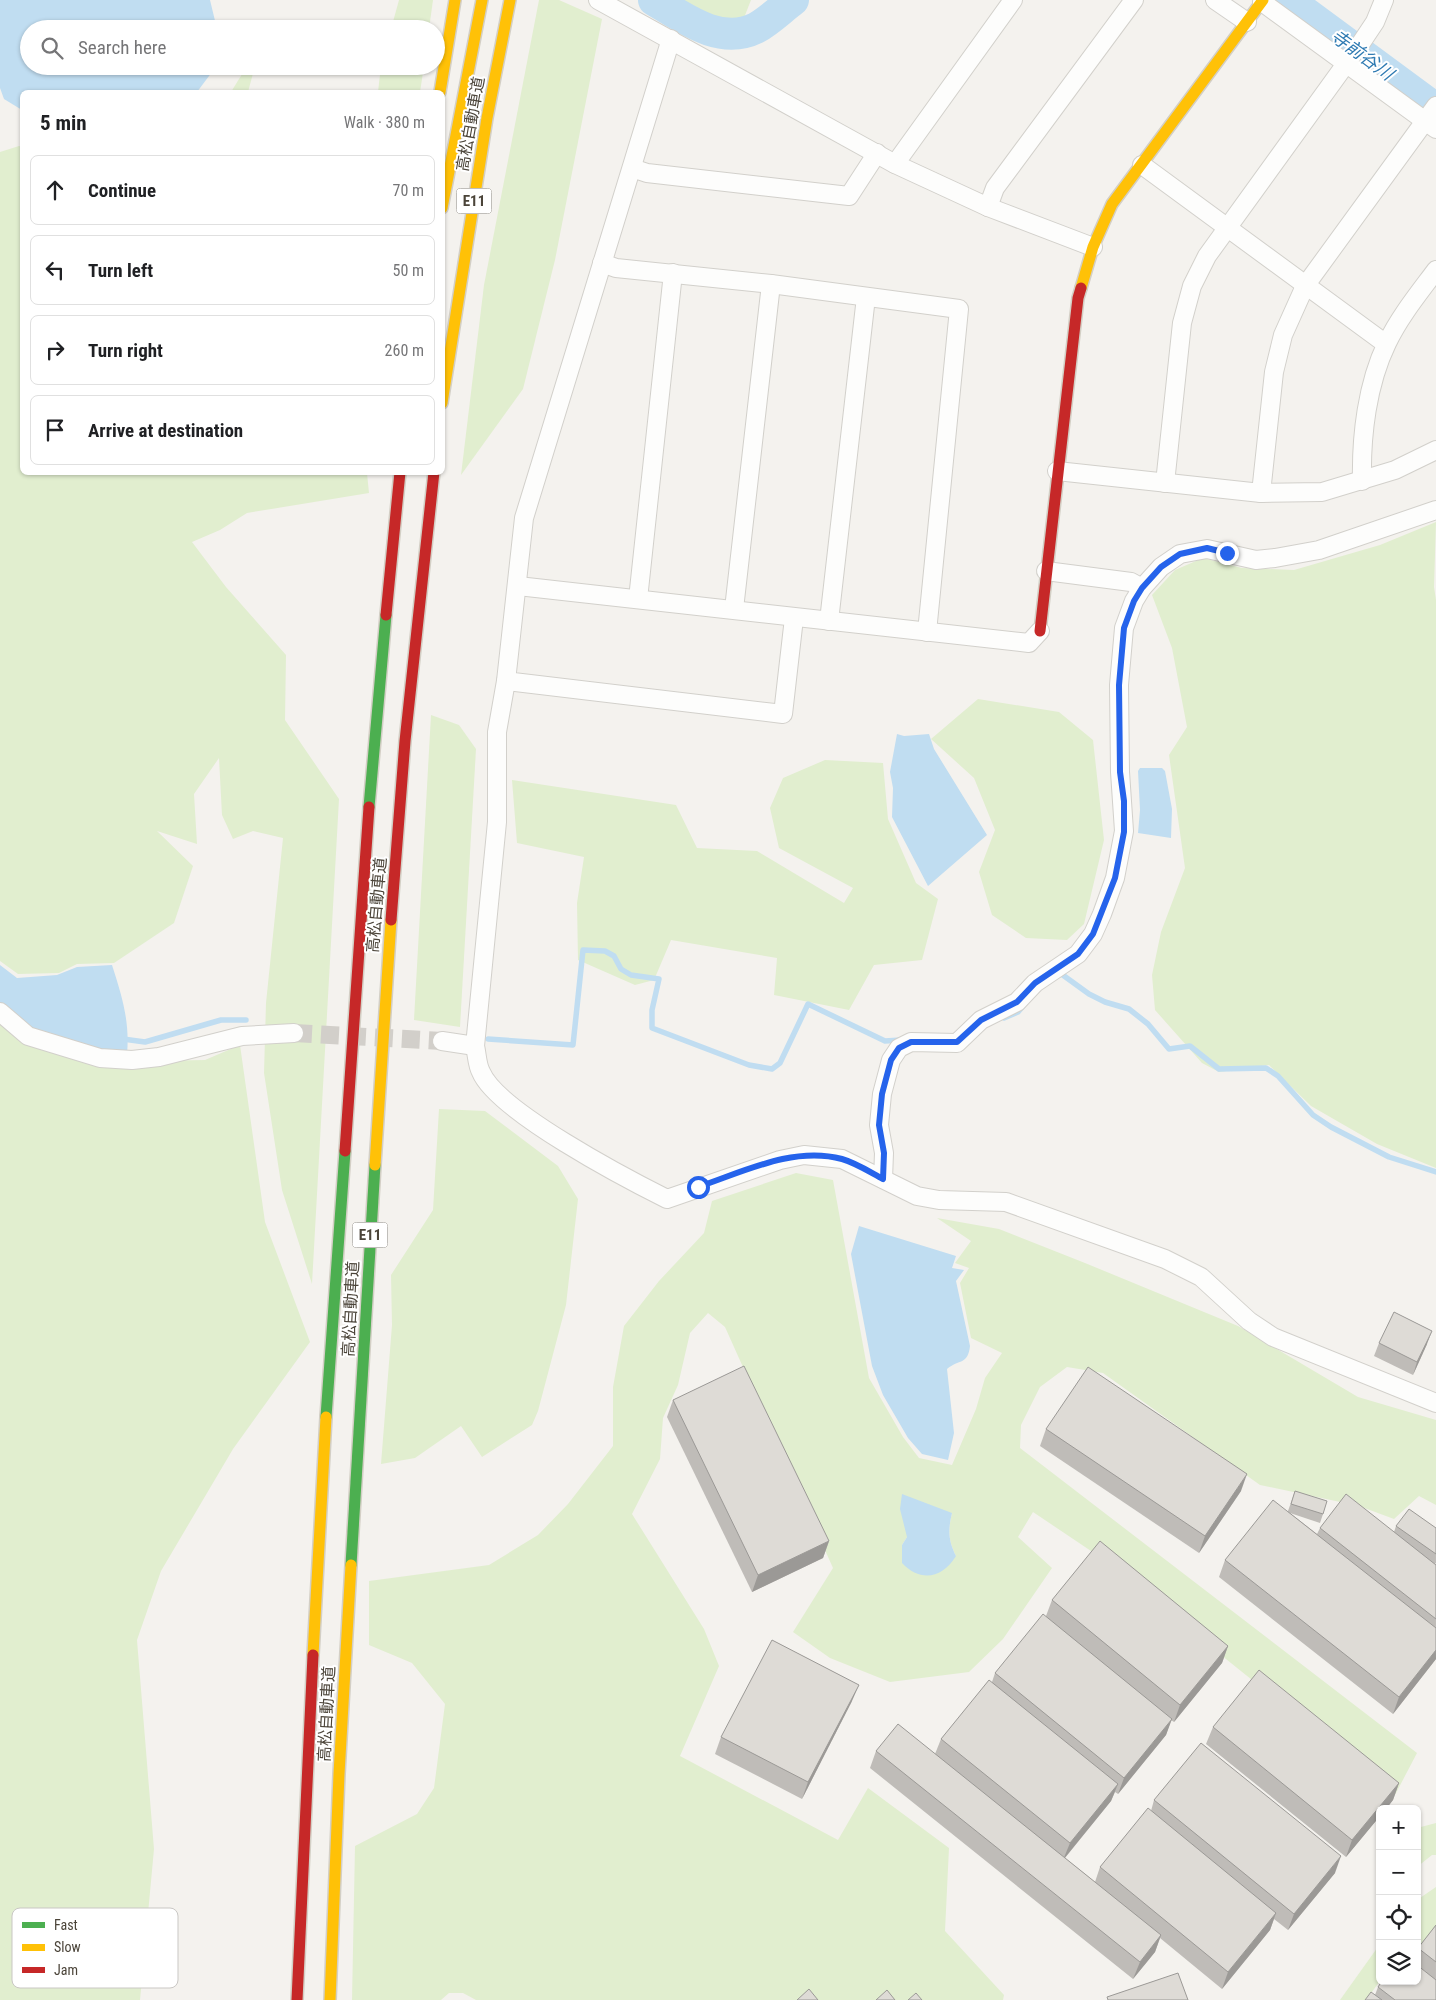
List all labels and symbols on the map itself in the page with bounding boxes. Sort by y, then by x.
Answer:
water label: 寺前谷川 [1327,25,1399,85]
street label: 高松自動車道 [453,75,488,173]
road number: E11 [456,188,492,214]
route end [1216,542,1239,565]
street label: 高松自動車道 [363,856,390,954]
route start [687,1176,710,1199]
road number: E11 [352,1222,388,1248]
street label: 高松自動車道 [338,1261,362,1357]
street label: 高松自動車道 [314,1666,338,1762]
legend [12,1908,178,1988]
text: Fast [54,1917,78,1933]
text: Slow [54,1939,81,1955]
text: Jam [54,1962,78,1978]

